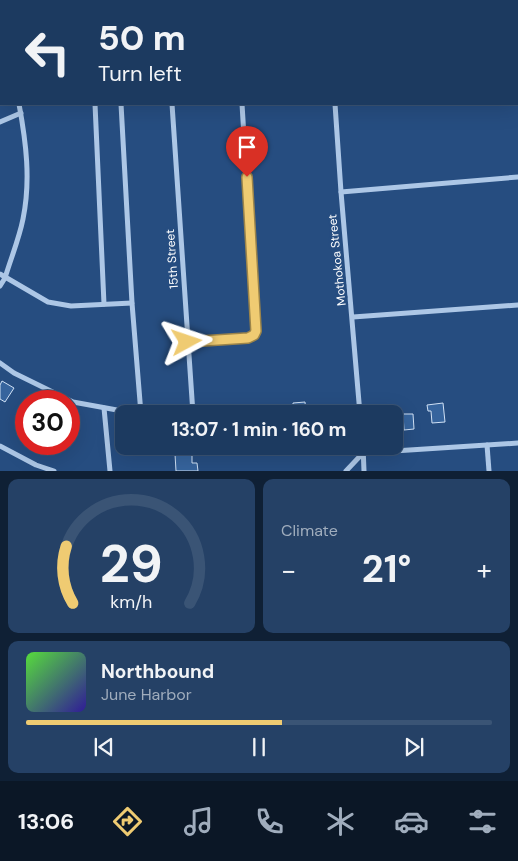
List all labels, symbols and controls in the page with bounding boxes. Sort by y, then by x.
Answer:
text: 50 m [98,15,186,61]
icon: left [15,20,80,85]
text: Turn left [98,59,182,88]
pin [226,126,268,177]
icon: arrive [233,133,261,161]
street label: Mothokoa Street [324,213,350,307]
street label: 15th Street [162,228,182,289]
position arrow [160,315,212,367]
speed limit sign: 30 [15,390,80,455]
text: 13:07 · 1 min · 160 m [172,417,346,442]
text: Climate [281,520,338,541]
text: 29 [100,530,163,598]
text: 21° [362,544,411,594]
text: − [281,552,296,589]
text: + [477,552,492,589]
text: km/h [110,590,153,614]
text: Northbound [101,659,214,684]
text: June Harbor [101,684,192,705]
icon: previous [90,733,118,761]
icon: pause [245,733,273,761]
icon: next [400,733,428,761]
icon: directions [110,804,145,839]
icon: music [181,804,216,839]
icon: phone [252,804,287,839]
icon: climate [323,804,358,839]
icon: car [394,804,429,839]
icon: filters [465,804,500,839]
text: 13:06 [18,807,74,836]

